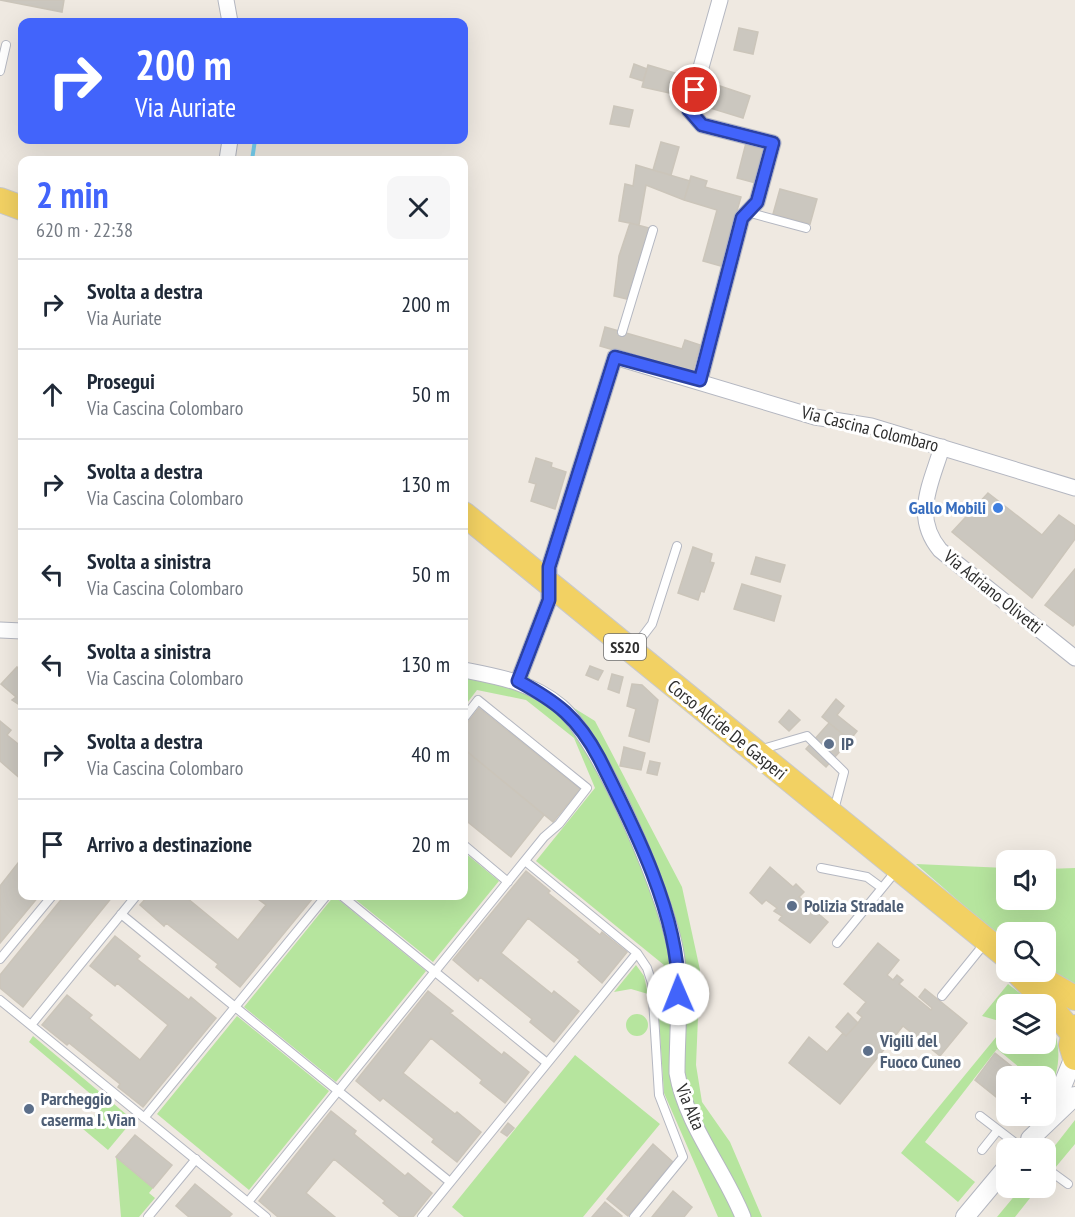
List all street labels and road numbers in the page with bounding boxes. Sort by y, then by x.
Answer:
street label: Via Cascina Colombaro [798,400,941,457]
street label: Via Adriano Olivetti [938,544,1048,639]
road number: SS20 [604,634,646,660]
street label: Corso Alcide De Gasperi [663,675,792,785]
street label: Via Alta [670,1079,710,1133]

